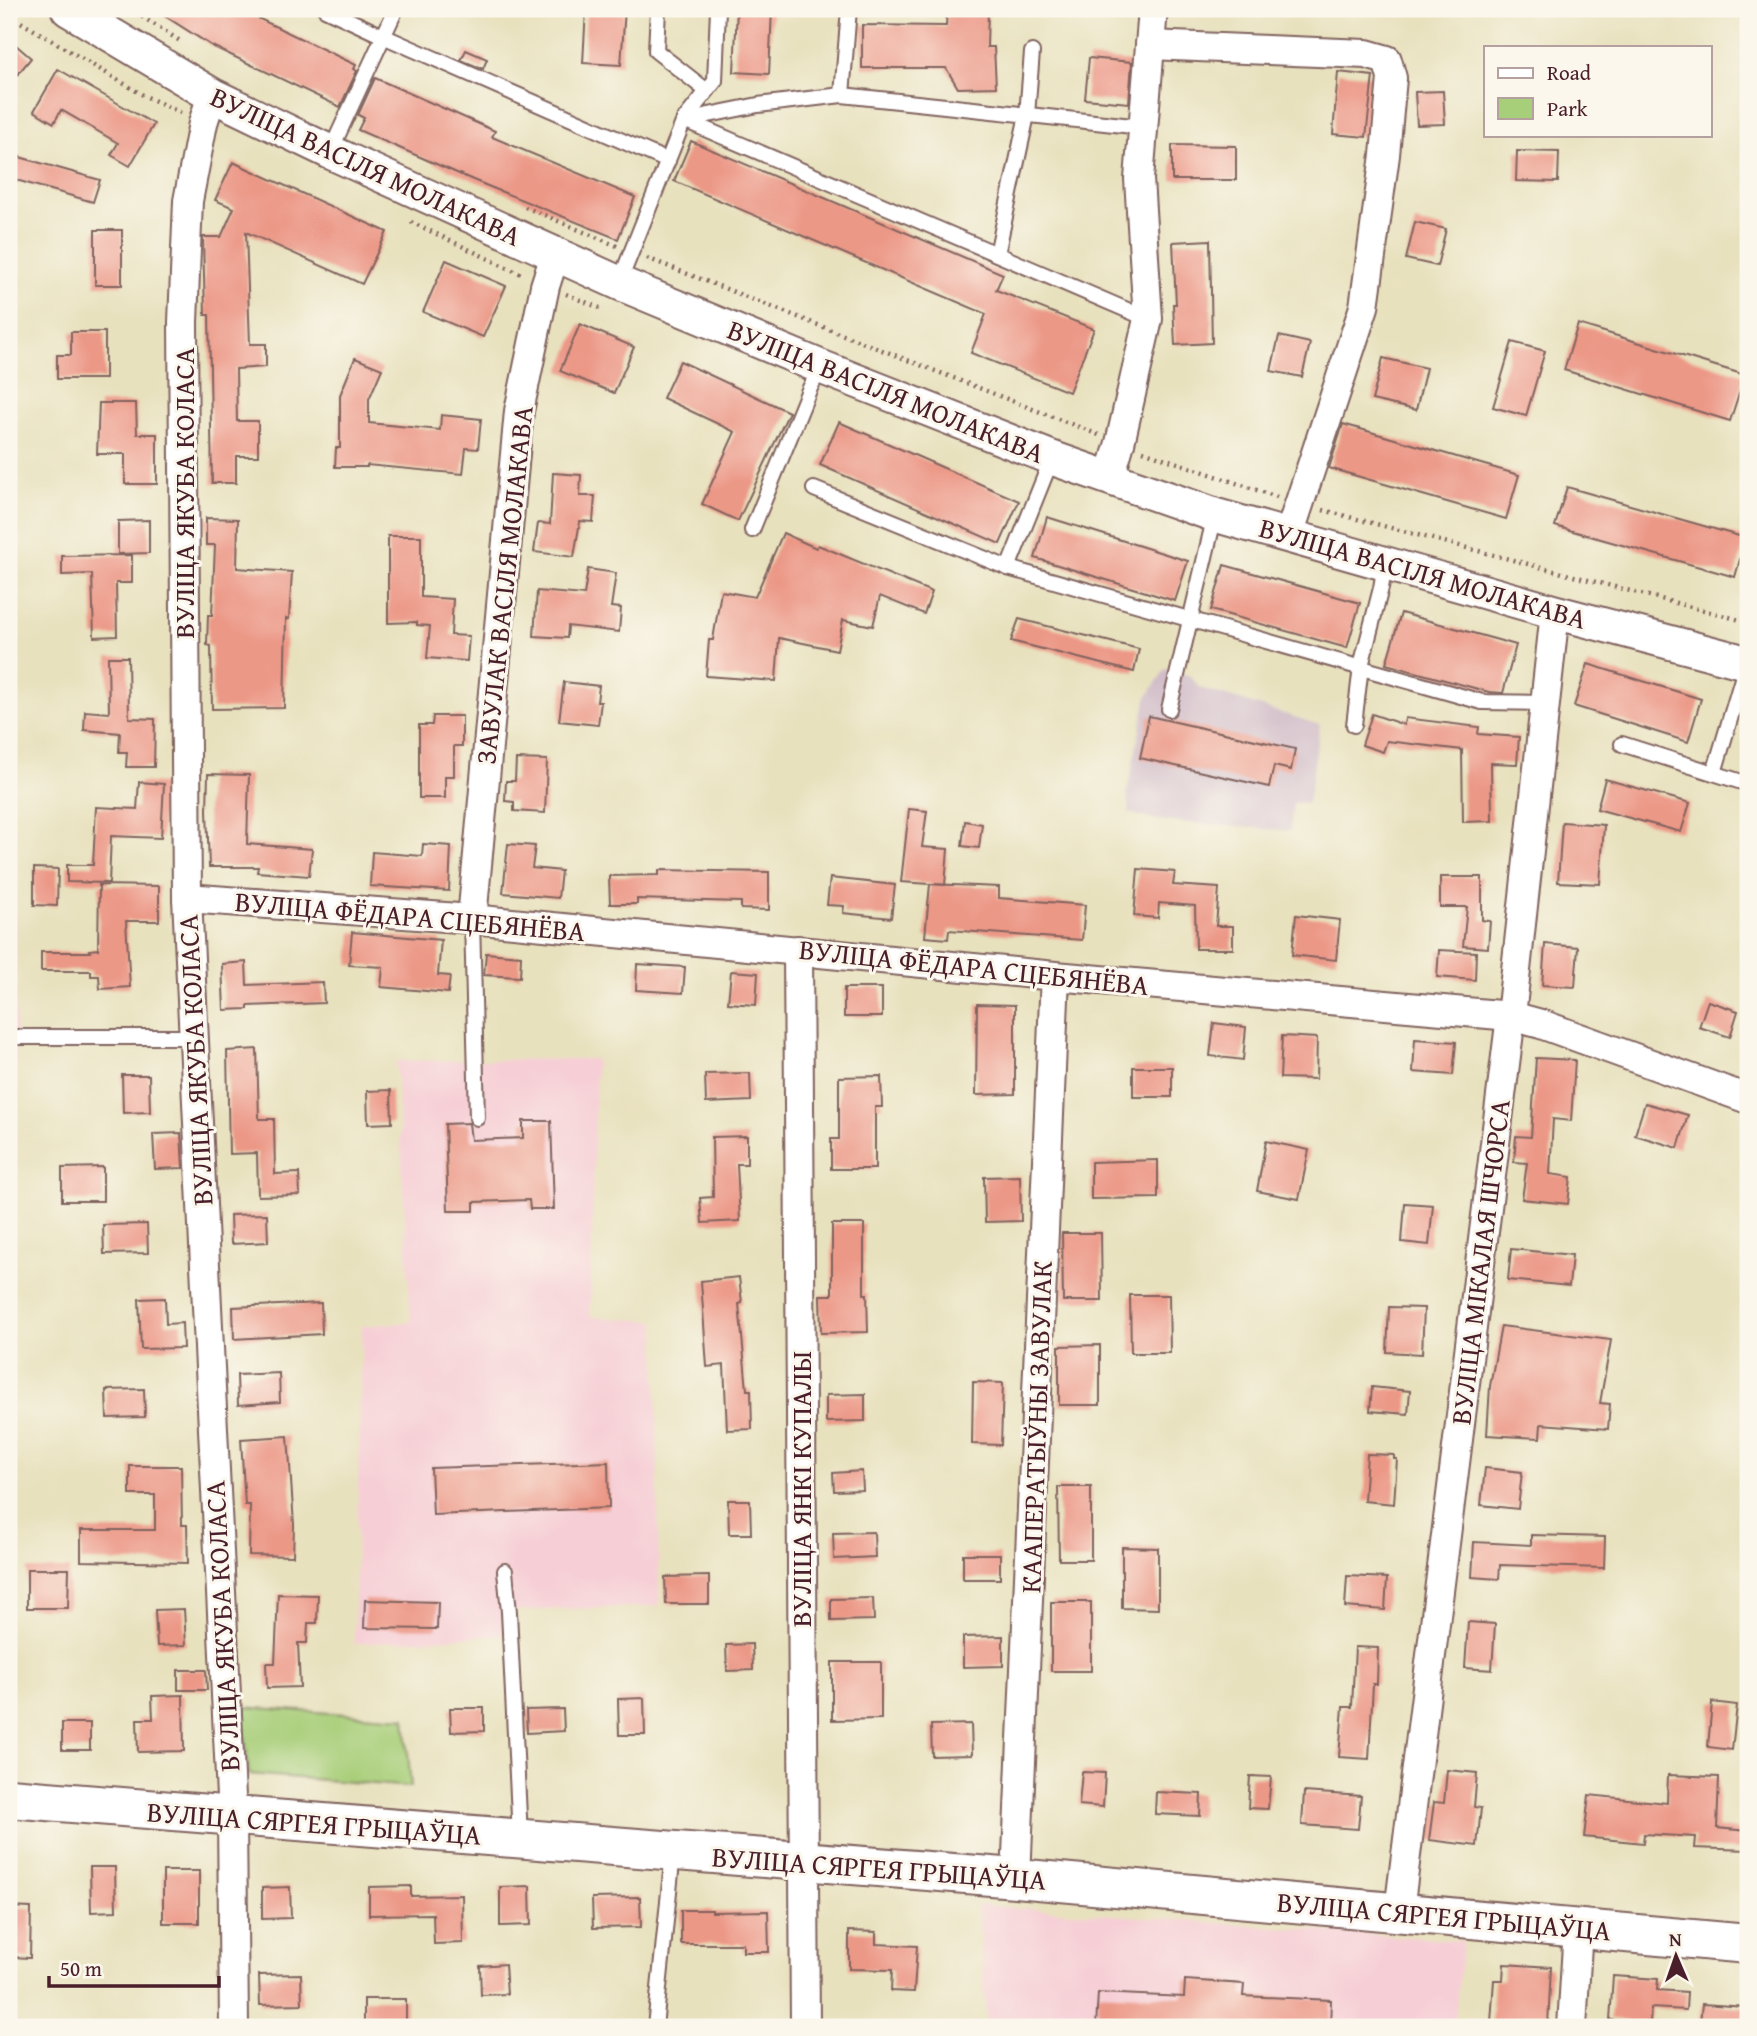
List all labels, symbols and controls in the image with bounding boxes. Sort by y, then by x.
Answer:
legend [1484,46,1712,136]
text: Road [1547,57,1592,88]
street label: ВУЛІЦА ВАСІЛЯ МОЛАКАВА [204,75,528,256]
text: Park [1547,93,1588,124]
street label: ВУЛІЦА ВАСІЛЯ МОЛАКАВА [722,308,1051,473]
street label: ВУЛІЦА ЯКУБА КОЛАСА [163,347,204,639]
street label: ЗАВУЛАК ВАСІЛЯ МОЛАКАВА [464,404,543,766]
street label: ВУЛІЦА ВАСІЛЯ МОЛАКАВА [1255,506,1591,639]
street label: ВУЛІЦА ФЁДАРА СЦЕБЯНЁВА [233,880,587,951]
street label: ВУЛІЦА ЯКУБА КОЛАСА [166,913,223,1207]
street label: ВУЛІЦА ФЁДАРА СЦЕБЯНЁВА [797,928,1151,1005]
street label: ВУЛІЦА МІКАЛАЯ ШЧОРСА [1439,1097,1520,1427]
street label: КААПЕРАТЫЎНЫ ЗАВУЛАК [1009,1260,1062,1594]
street label: ВУЛІЦА ЯНКІ КУПАЛЫ [780,1351,821,1627]
street label: ВУЛІЦА ЯКУБА КОЛАСА [193,1479,250,1773]
street label: ВУЛІЦА СЯРГЕЯ ГРЫЦАЎЦА [146,1790,483,1855]
street label: ВУЛІЦА СЯРГЕЯ ГРЫЦАЎЦА [711,1835,1048,1900]
street label: ВУЛІЦА СЯРГЕЯ ГРЫЦАЎЦА [1275,1880,1613,1951]
north arrow [1642,1920,1712,1990]
text: N [1669,1925,1683,1953]
scale bar [49,1945,219,1989]
text: 50 m [60,1953,102,1984]

